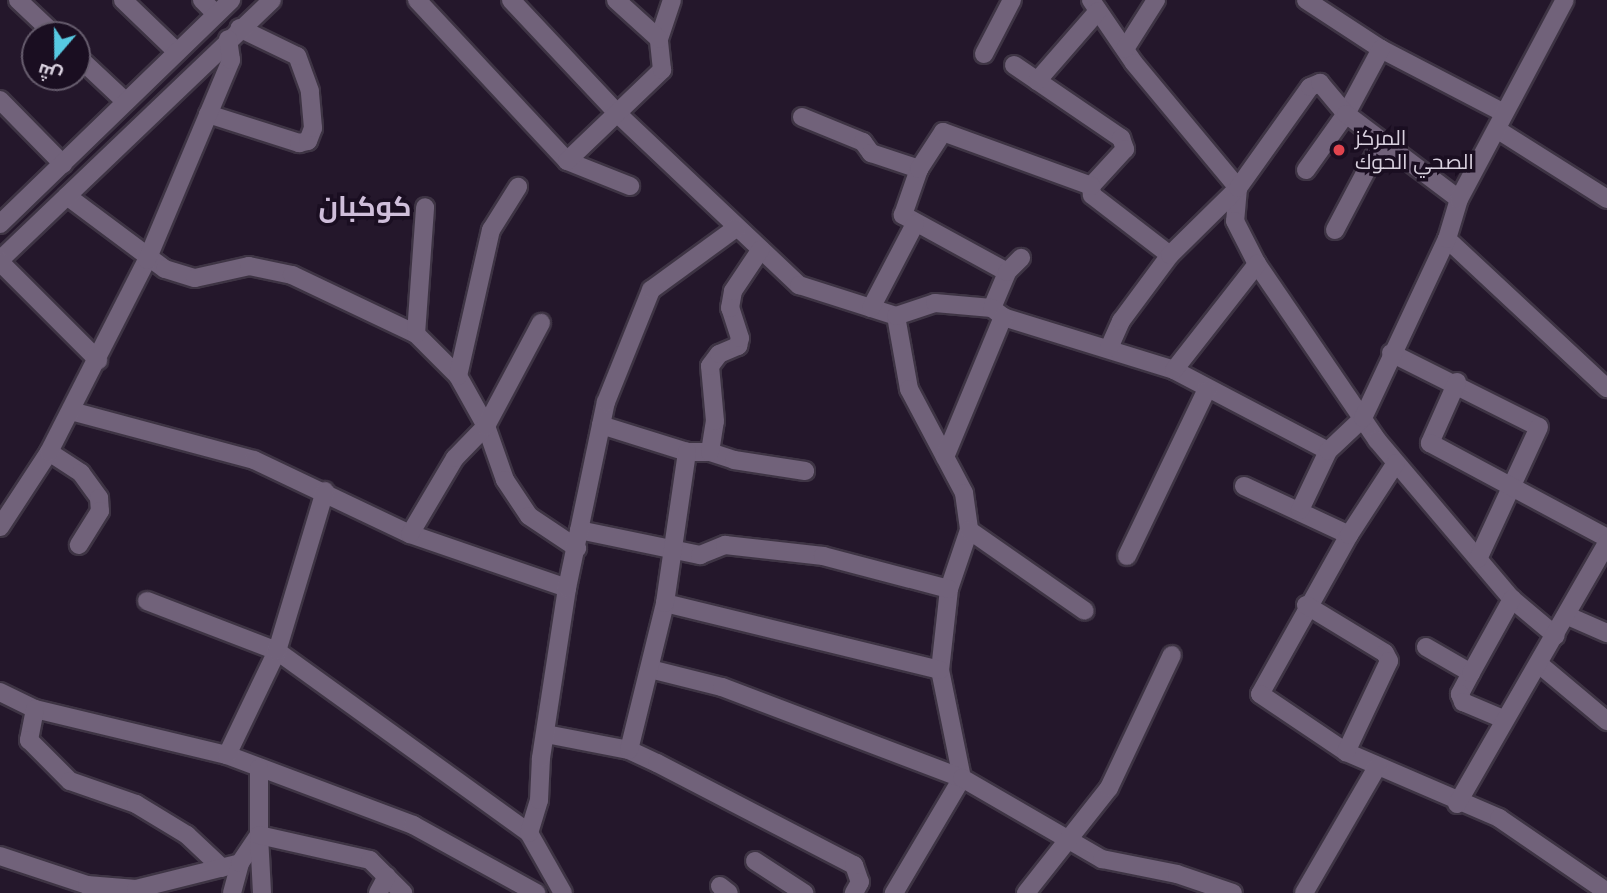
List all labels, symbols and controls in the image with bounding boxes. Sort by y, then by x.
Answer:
north arrow [21,21,91,91]
text: ش [34,58,65,89]
place label: المركز الصحي الحوك [1355,125,1474,175]
marker: المركز الصحي الحوك [1329,140,1349,160]
district label: كوكبان [319,189,411,223]

